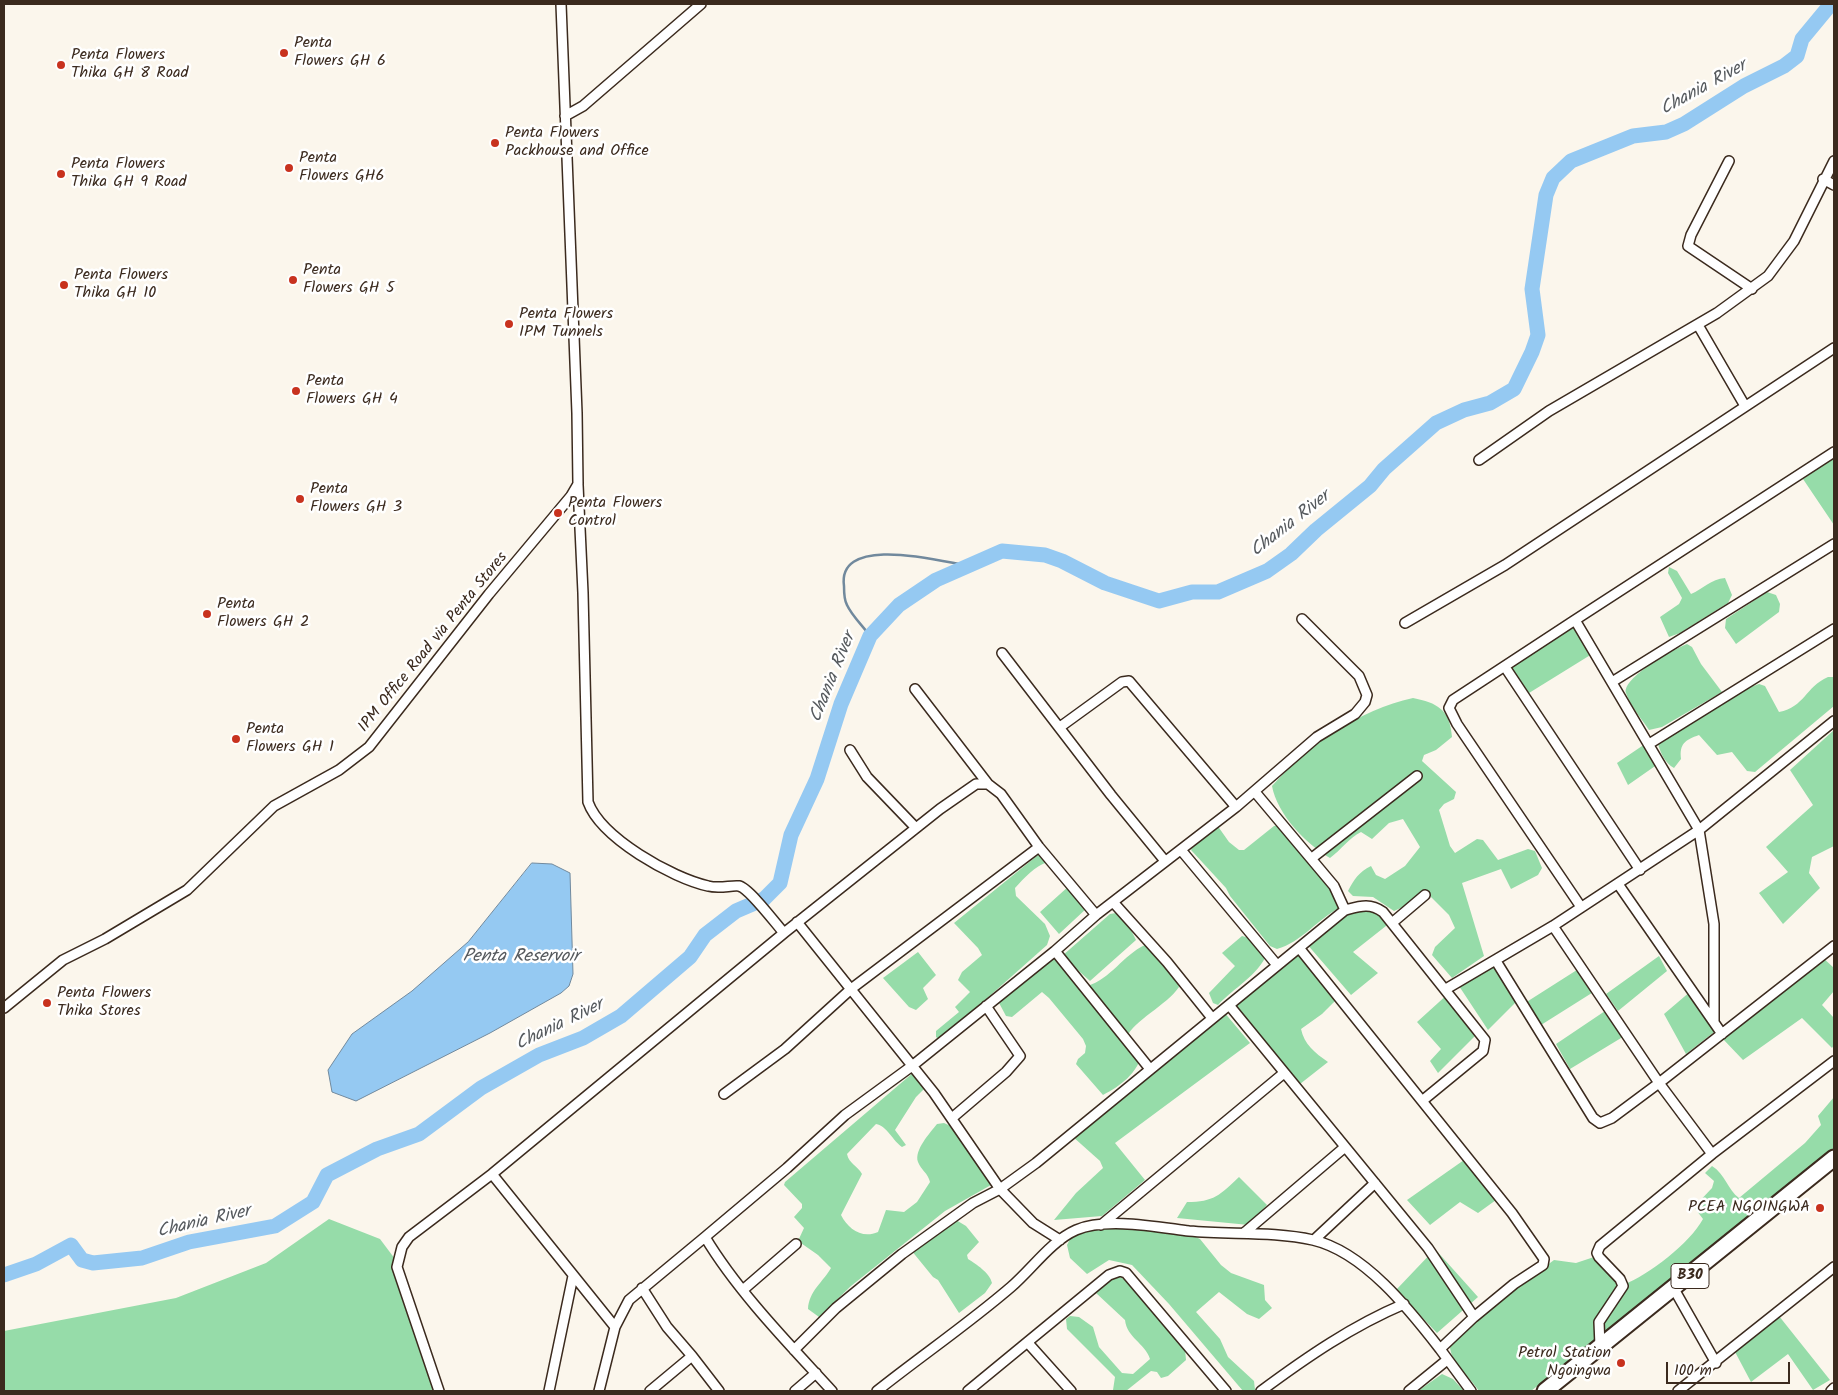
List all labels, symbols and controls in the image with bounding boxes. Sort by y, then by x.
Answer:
place label: Penta Flowers GH 6 [294,34,386,72]
place label: Penta Flowers Thika GH 8 Road [71,46,188,84]
marker: Penta Flowers GH 6 [278,47,290,59]
water label: Chania River [1657,57,1751,121]
marker: Penta Flowers Thika GH 8 Road [55,59,67,71]
place label: Penta Flowers Packhouse and Office [505,124,649,162]
marker: Penta Flowers Packhouse and Office [489,137,501,149]
place label: Penta Flowers GH6 [299,149,384,187]
place label: Penta Flowers Thika GH 9 Road [71,155,187,193]
marker: Penta Flowers GH6 [283,162,295,174]
marker: Penta Flowers Thika GH 9 Road [55,168,67,180]
place label: Penta Flowers GH 5 [303,261,395,299]
place label: Penta Flowers Thika GH 10 [74,266,168,304]
marker: Penta Flowers GH 5 [287,274,299,286]
marker: Penta Flowers Thika GH 10 [58,279,70,291]
place label: Penta Flowers IPM Tunnels [519,305,613,343]
marker: Penta Flowers IPM Tunnels [503,318,515,330]
place label: Penta Flowers GH 4 [306,372,398,410]
marker: Penta Flowers GH 4 [290,385,302,397]
place label: Penta Flowers GH 3 [310,480,402,518]
water label: Chania River [1247,487,1335,563]
marker: Penta Flowers GH 3 [294,493,306,505]
place label: Penta Flowers Control [568,494,662,532]
marker: Penta Flowers Control [552,507,564,519]
street label: IPM Office Road via Penta Stores [355,549,513,737]
place label: Penta Flowers GH 2 [217,595,309,633]
marker: Penta Flowers GH 2 [201,608,213,620]
water label: Chania River [806,630,862,726]
place label: Penta Flowers GH 1 [246,720,334,758]
marker: Penta Flowers GH 1 [230,733,242,745]
water label: Penta Reservoir [463,947,579,969]
place label: Penta Flowers Thika Stores [57,984,151,1022]
water label: Chania River [513,996,607,1056]
marker: Penta Flowers Thika Stores [41,997,53,1009]
place label: PCEA NGOINGWA [1688,1198,1810,1218]
water label: Chania River [155,1202,253,1244]
marker: PCEA NGOINGWA [1814,1202,1826,1214]
road number: B30 [1671,1264,1709,1288]
place label: Petrol Station Ngoingwa [1518,1344,1611,1382]
scale bar [1668,1352,1792,1384]
marker: Petrol Station Ngoingwa [1615,1357,1627,1369]
text: 100 m [1674,1359,1712,1383]

